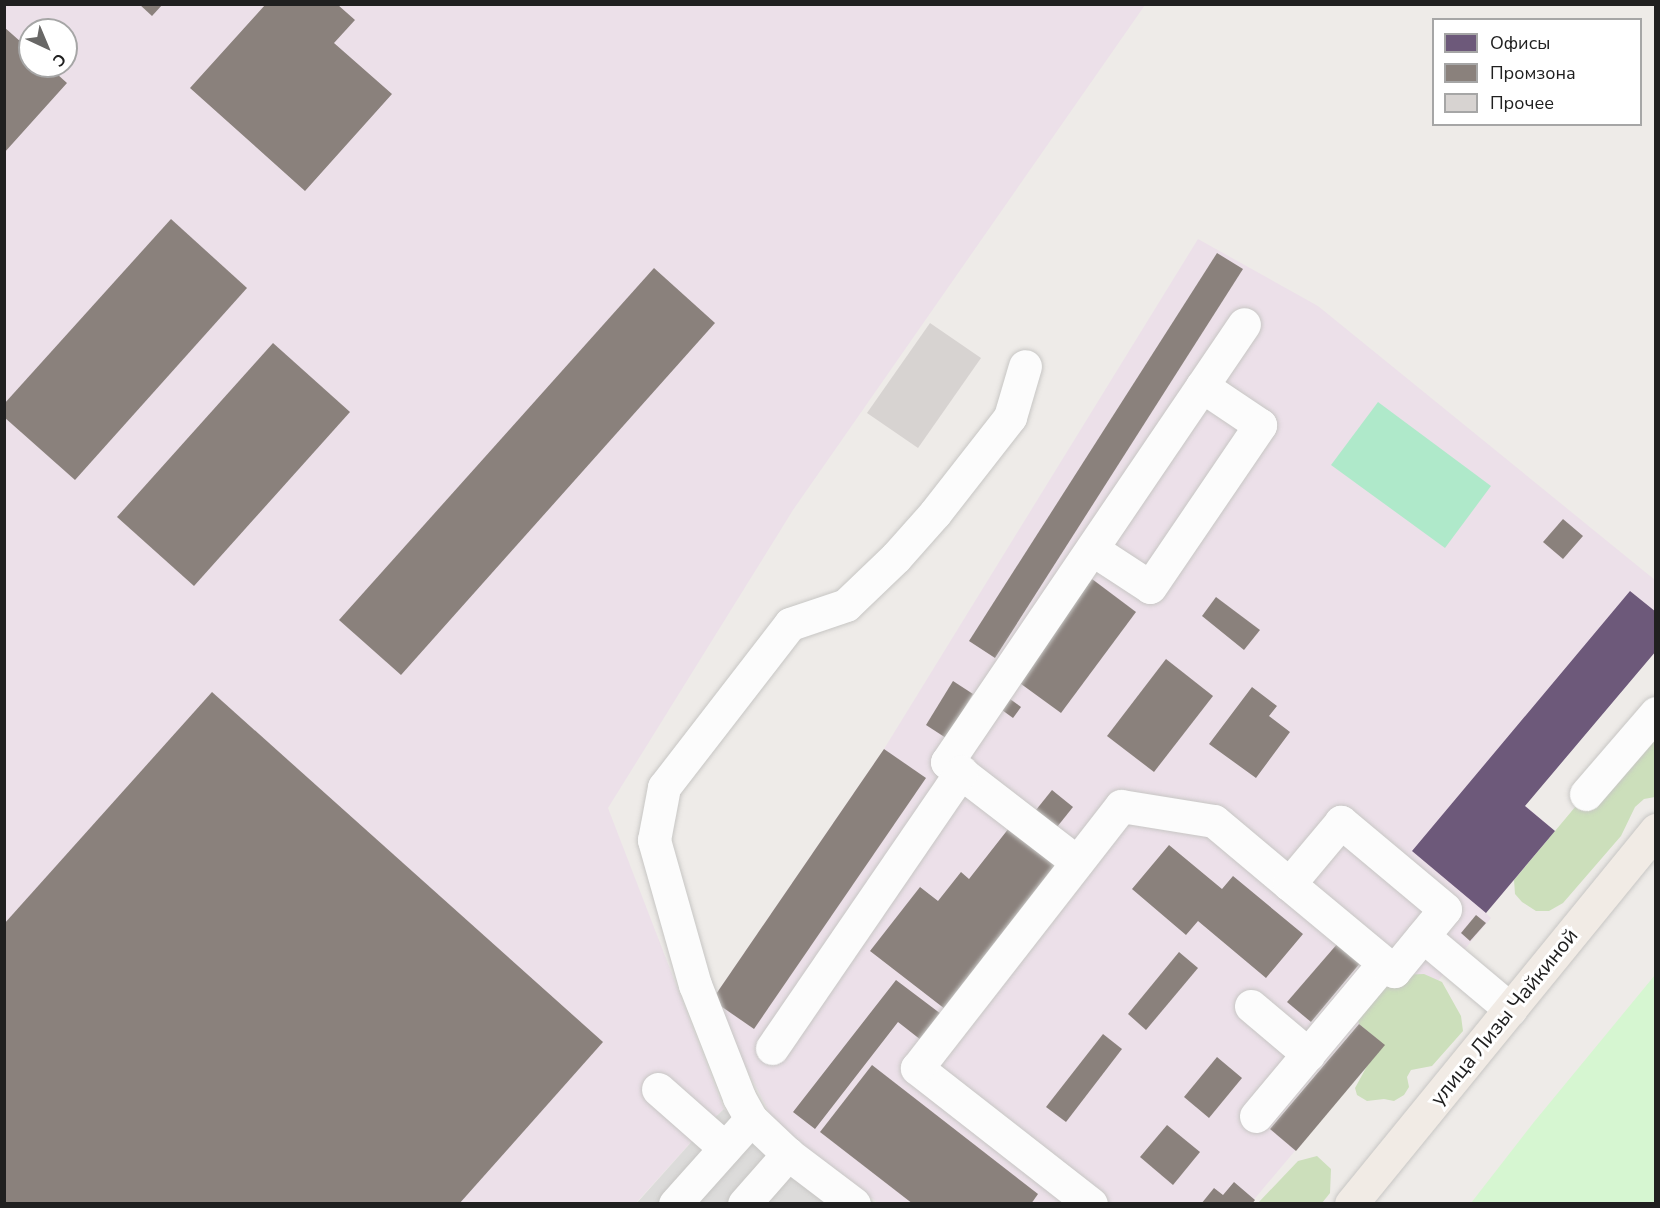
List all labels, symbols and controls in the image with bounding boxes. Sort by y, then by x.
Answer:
north arrow [18,18,78,78]
legend [1432,18,1642,126]
text: Офисы [1490,31,1550,55]
text: С [48,48,71,71]
text: Промзона [1490,61,1576,85]
text: Прочее [1490,91,1554,115]
street label: улица Лизы Чайкиной [1425,923,1583,1111]

